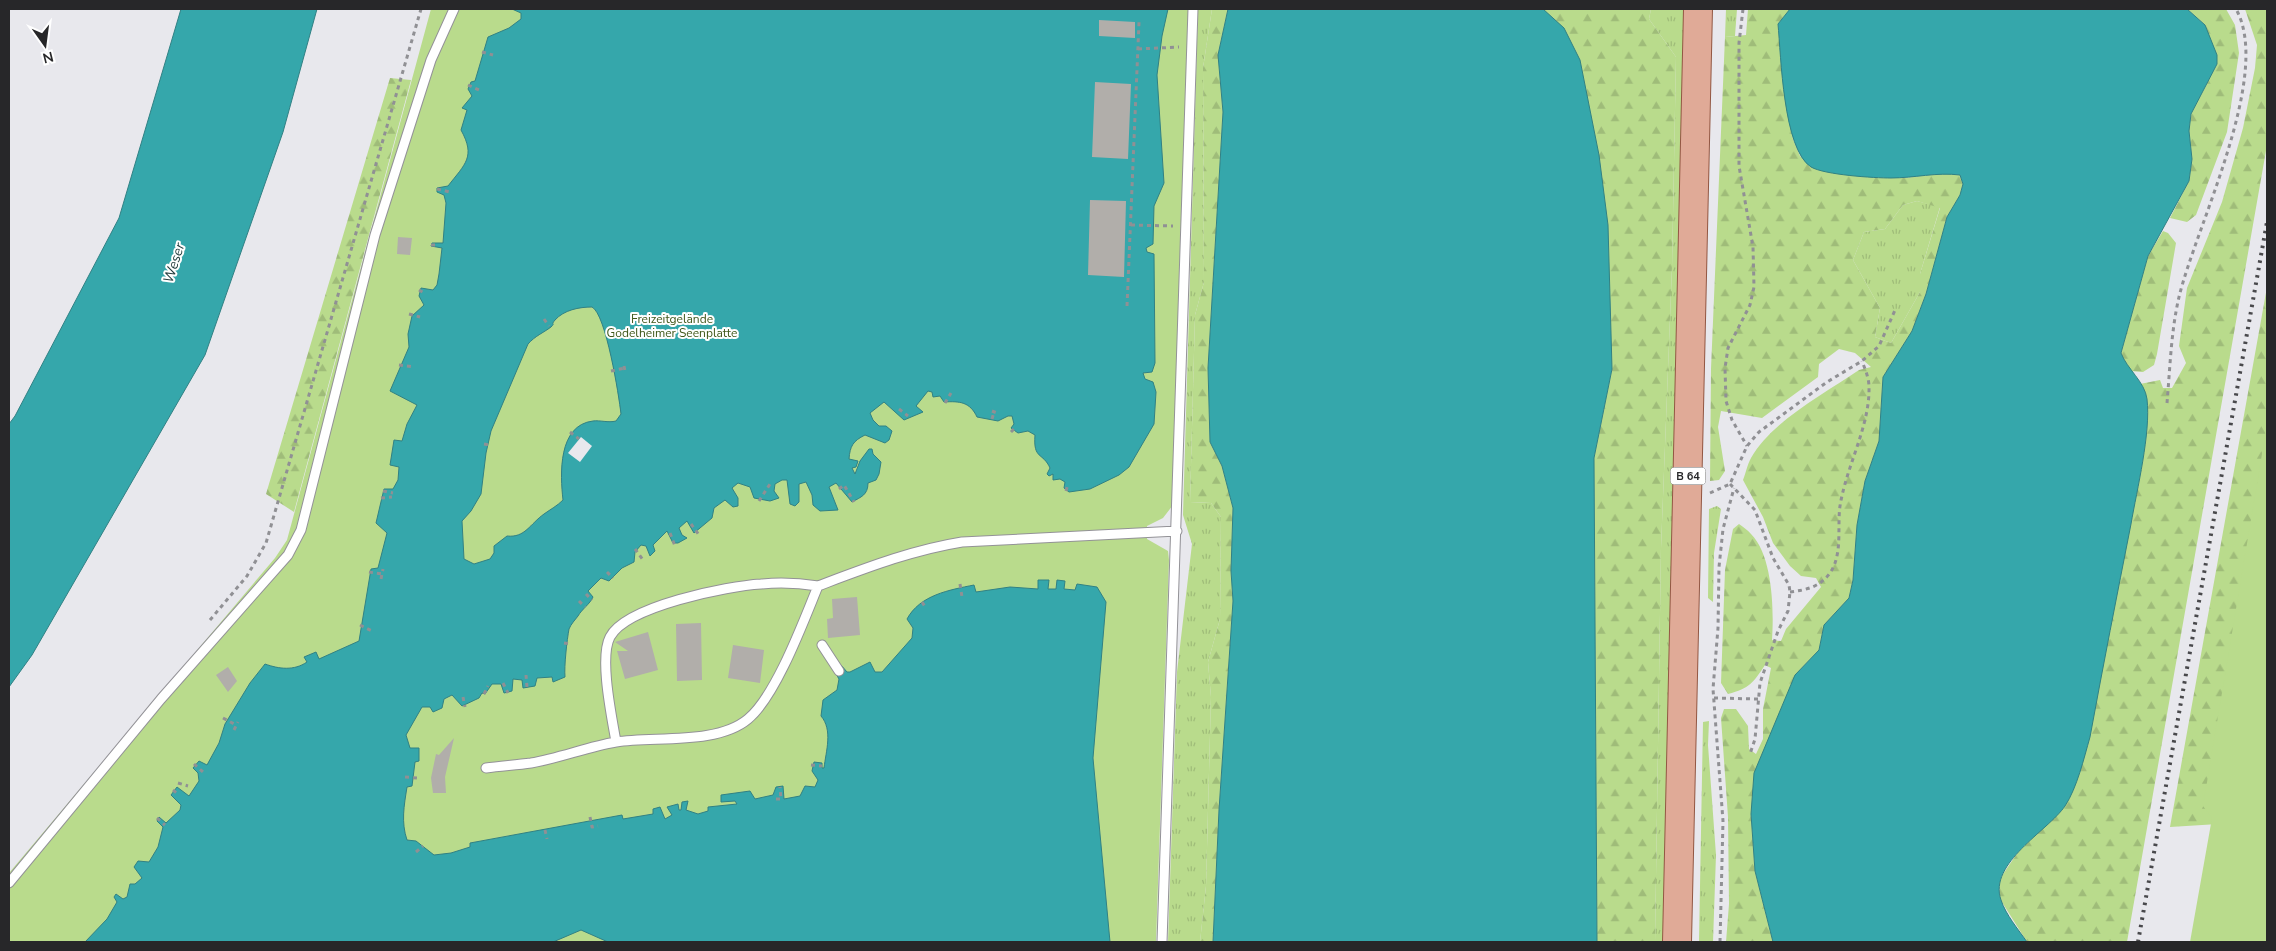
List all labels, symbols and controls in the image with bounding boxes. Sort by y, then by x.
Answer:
north arrow [20,20,70,70]
text: N [41,47,55,68]
water label: Weser [159,240,190,286]
park label: Freizeitgelände Godelheimer Seenplatte [607,311,737,341]
road number: B 64 [1670,468,1706,484]

